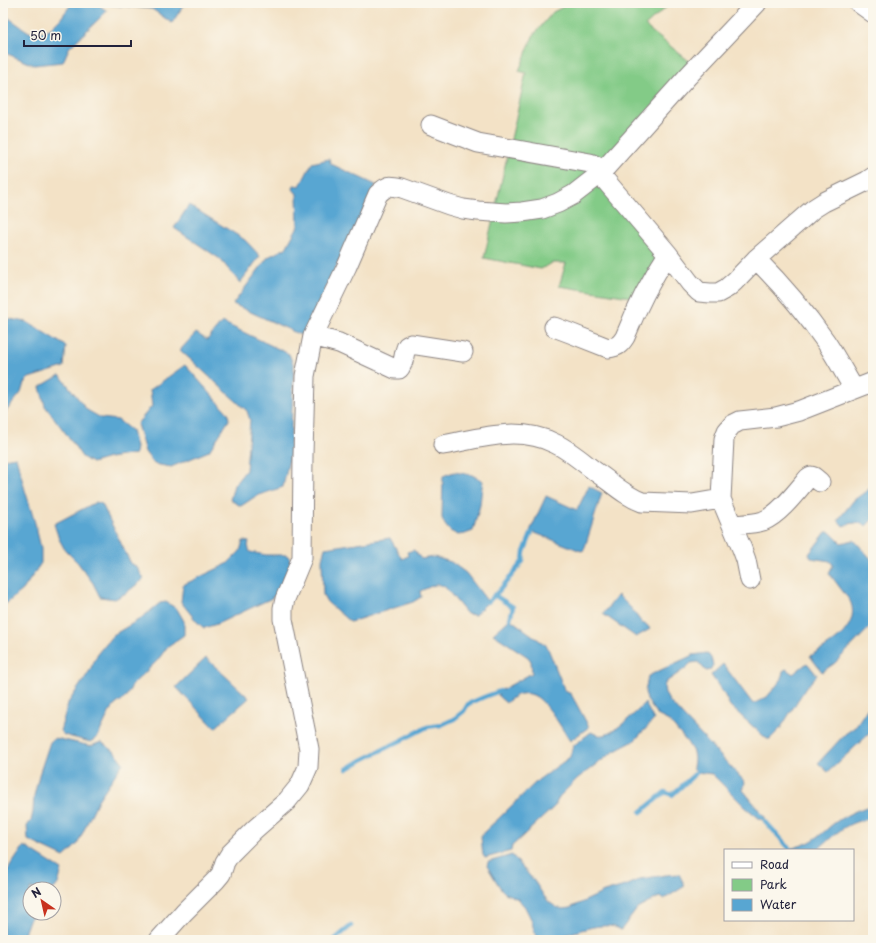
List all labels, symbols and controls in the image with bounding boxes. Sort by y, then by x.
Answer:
scale bar [24,22,131,48]
text: 50 m [30,26,61,44]
legend [724,849,854,921]
text: Road [760,855,789,873]
text: Park [760,875,787,893]
north arrow [22,881,62,921]
text: N [28,883,45,902]
text: Water [760,895,797,913]

